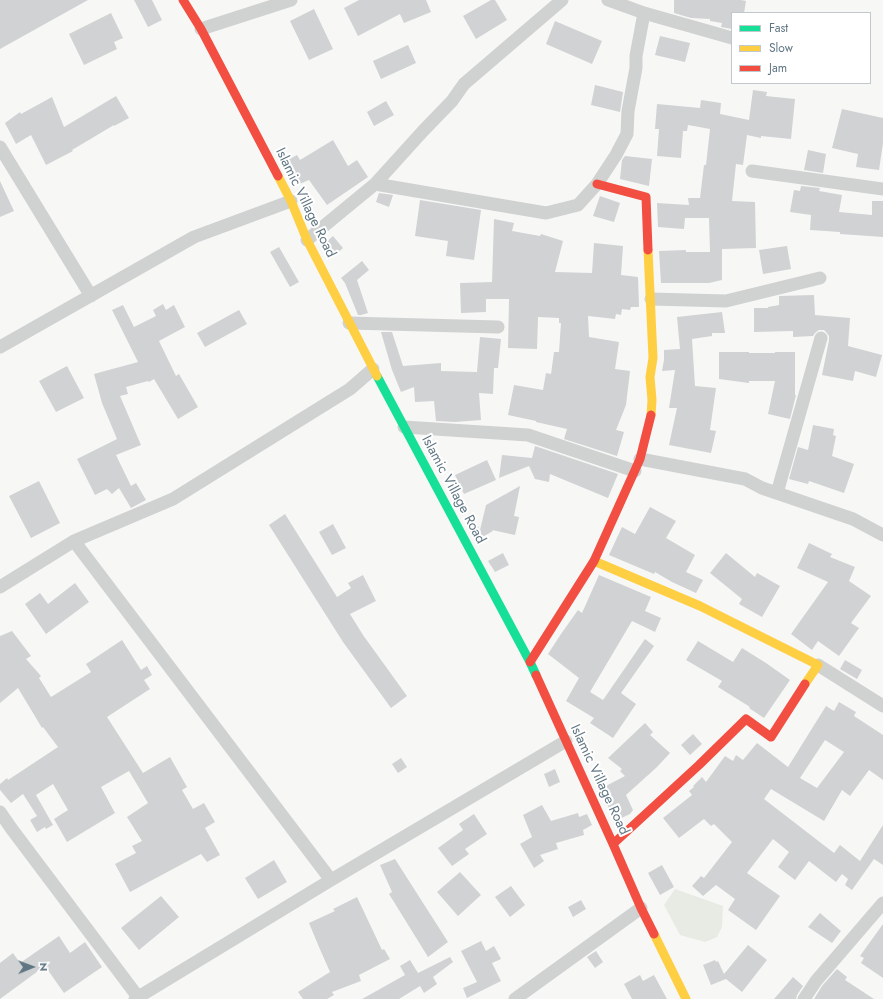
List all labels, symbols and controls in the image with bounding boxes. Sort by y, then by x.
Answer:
legend [731,12,871,84]
text: Fast [769,19,788,37]
text: Slow [769,39,793,57]
text: Jam [769,59,787,77]
street label: Islamic Village Road [271,145,339,261]
street label: Islamic Village Road [417,433,489,547]
street label: Islamic Village Road [566,722,632,838]
north arrow [12,947,52,987]
text: N [36,962,52,971]

